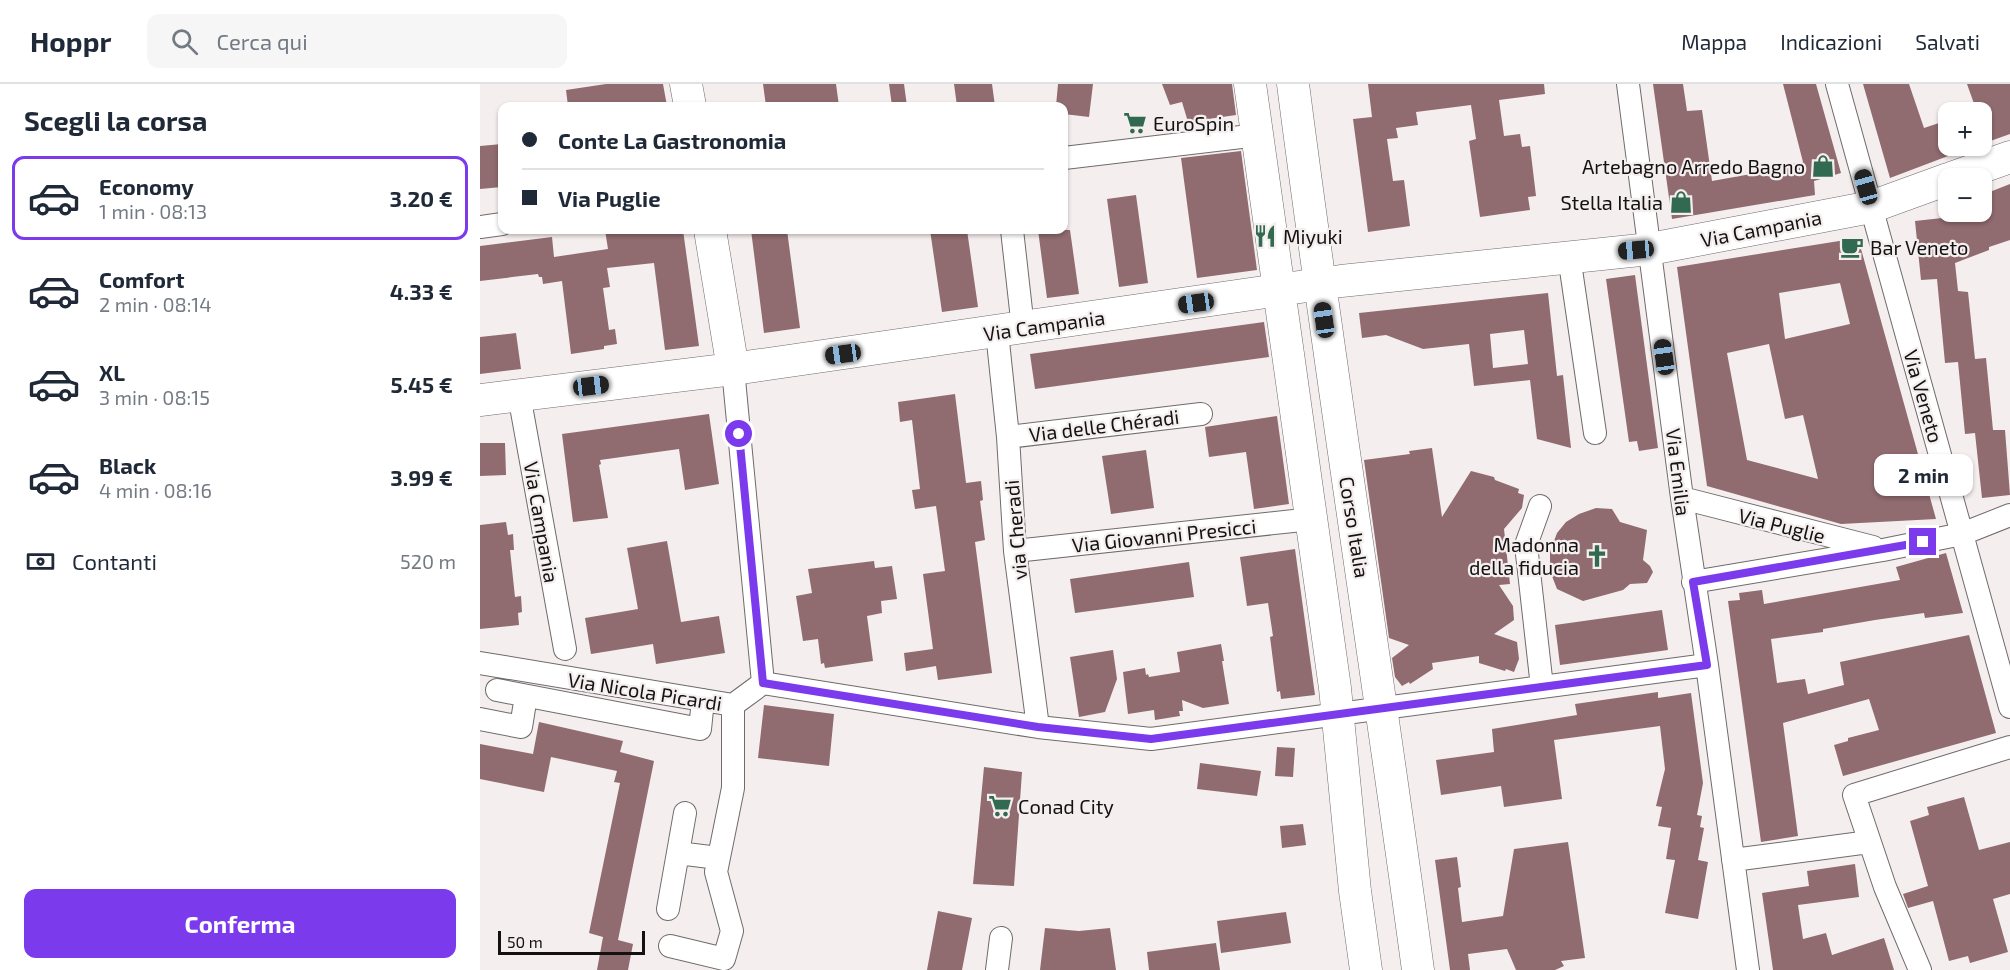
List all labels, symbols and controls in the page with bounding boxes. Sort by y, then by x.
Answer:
search box [147,14,567,68]
text: Hoppr [30,24,111,58]
icon: search [168,25,201,58]
text: Cerca qui [216,28,308,54]
text: Mappa [1681,29,1747,54]
text: Indicazioni [1780,29,1882,54]
text: Salvati [1915,29,1980,54]
map controls [1938,102,1992,222]
button: + [1938,102,1992,156]
text: Scegli la corsa [24,104,207,136]
supermarket icon: EuroSpin [1122,110,1148,136]
place label: EuroSpin [1153,111,1234,135]
text: Conte La Gastronomia [558,127,786,153]
shop icon: Artebagno Arredo Bagno [1810,153,1836,179]
place label: Artebagno Arredo Bagno [1582,154,1805,178]
car [1852,167,1880,207]
button: − [1938,168,1992,222]
icon: car [27,171,81,225]
text: Economy [99,173,194,199]
text: 3.20 € [390,185,453,211]
text: Via Puglie [558,185,661,211]
shop icon: Stella Italia [1668,189,1694,215]
place label: Stella Italia [1561,190,1663,214]
text: 1 min · 08:13 [99,199,207,223]
street label: Via Campania [1699,205,1823,251]
restaurant icon: Miyuki [1252,223,1278,249]
place label: Miyuki [1283,224,1343,248]
cafe icon: Bar Veneto [1839,234,1865,260]
place label: Bar Veneto [1870,235,1968,259]
car [1617,239,1655,261]
icon: car [27,264,81,318]
text: Comfort [99,266,184,292]
text: 4.33 € [390,278,453,304]
text: 2 min · 08:14 [99,292,212,316]
car [1177,292,1215,314]
car [1313,301,1335,339]
street label: Via Campania [982,305,1106,345]
car [1653,338,1675,376]
car [824,343,862,365]
street label: Via Veneto [1899,347,1949,445]
icon: car [27,357,81,411]
text: XL [99,359,125,385]
text: 5.45 € [391,371,453,397]
car [572,375,610,397]
text: 3 min · 08:15 [99,385,210,409]
street label: Via delle Chéradi [1028,404,1180,446]
route start [725,420,752,447]
street label: Via Emilia [1662,427,1696,517]
icon: car [27,450,81,504]
text: Black [99,452,156,478]
callout: 2 min [1874,455,1972,497]
street label: Via Campania [520,460,564,584]
text: 2 min [1898,463,1949,487]
text: 3.99 € [390,464,453,490]
street label: Corso Italia [1335,475,1375,579]
text: 4 min · 08:16 [99,478,212,502]
street label: via Cheradi [999,479,1031,581]
street label: Via Puglie [1736,503,1828,547]
street label: Via Giovanni Presicci [1071,513,1257,557]
route end [1909,528,1936,555]
place label: Madonna della fiducia [1469,532,1579,579]
church icon: Madonna della fiducia [1584,543,1610,569]
icon: cash [24,545,57,578]
text: Contanti [72,548,157,574]
text: 520 m [400,549,456,573]
street label: Via Nicola Picardi [566,667,724,715]
supermarket icon: Conad City [987,793,1013,819]
place label: Conad City [1018,794,1114,818]
button: Conferma [24,889,456,958]
scale bar [498,928,645,956]
text: 50 m [507,932,543,951]

